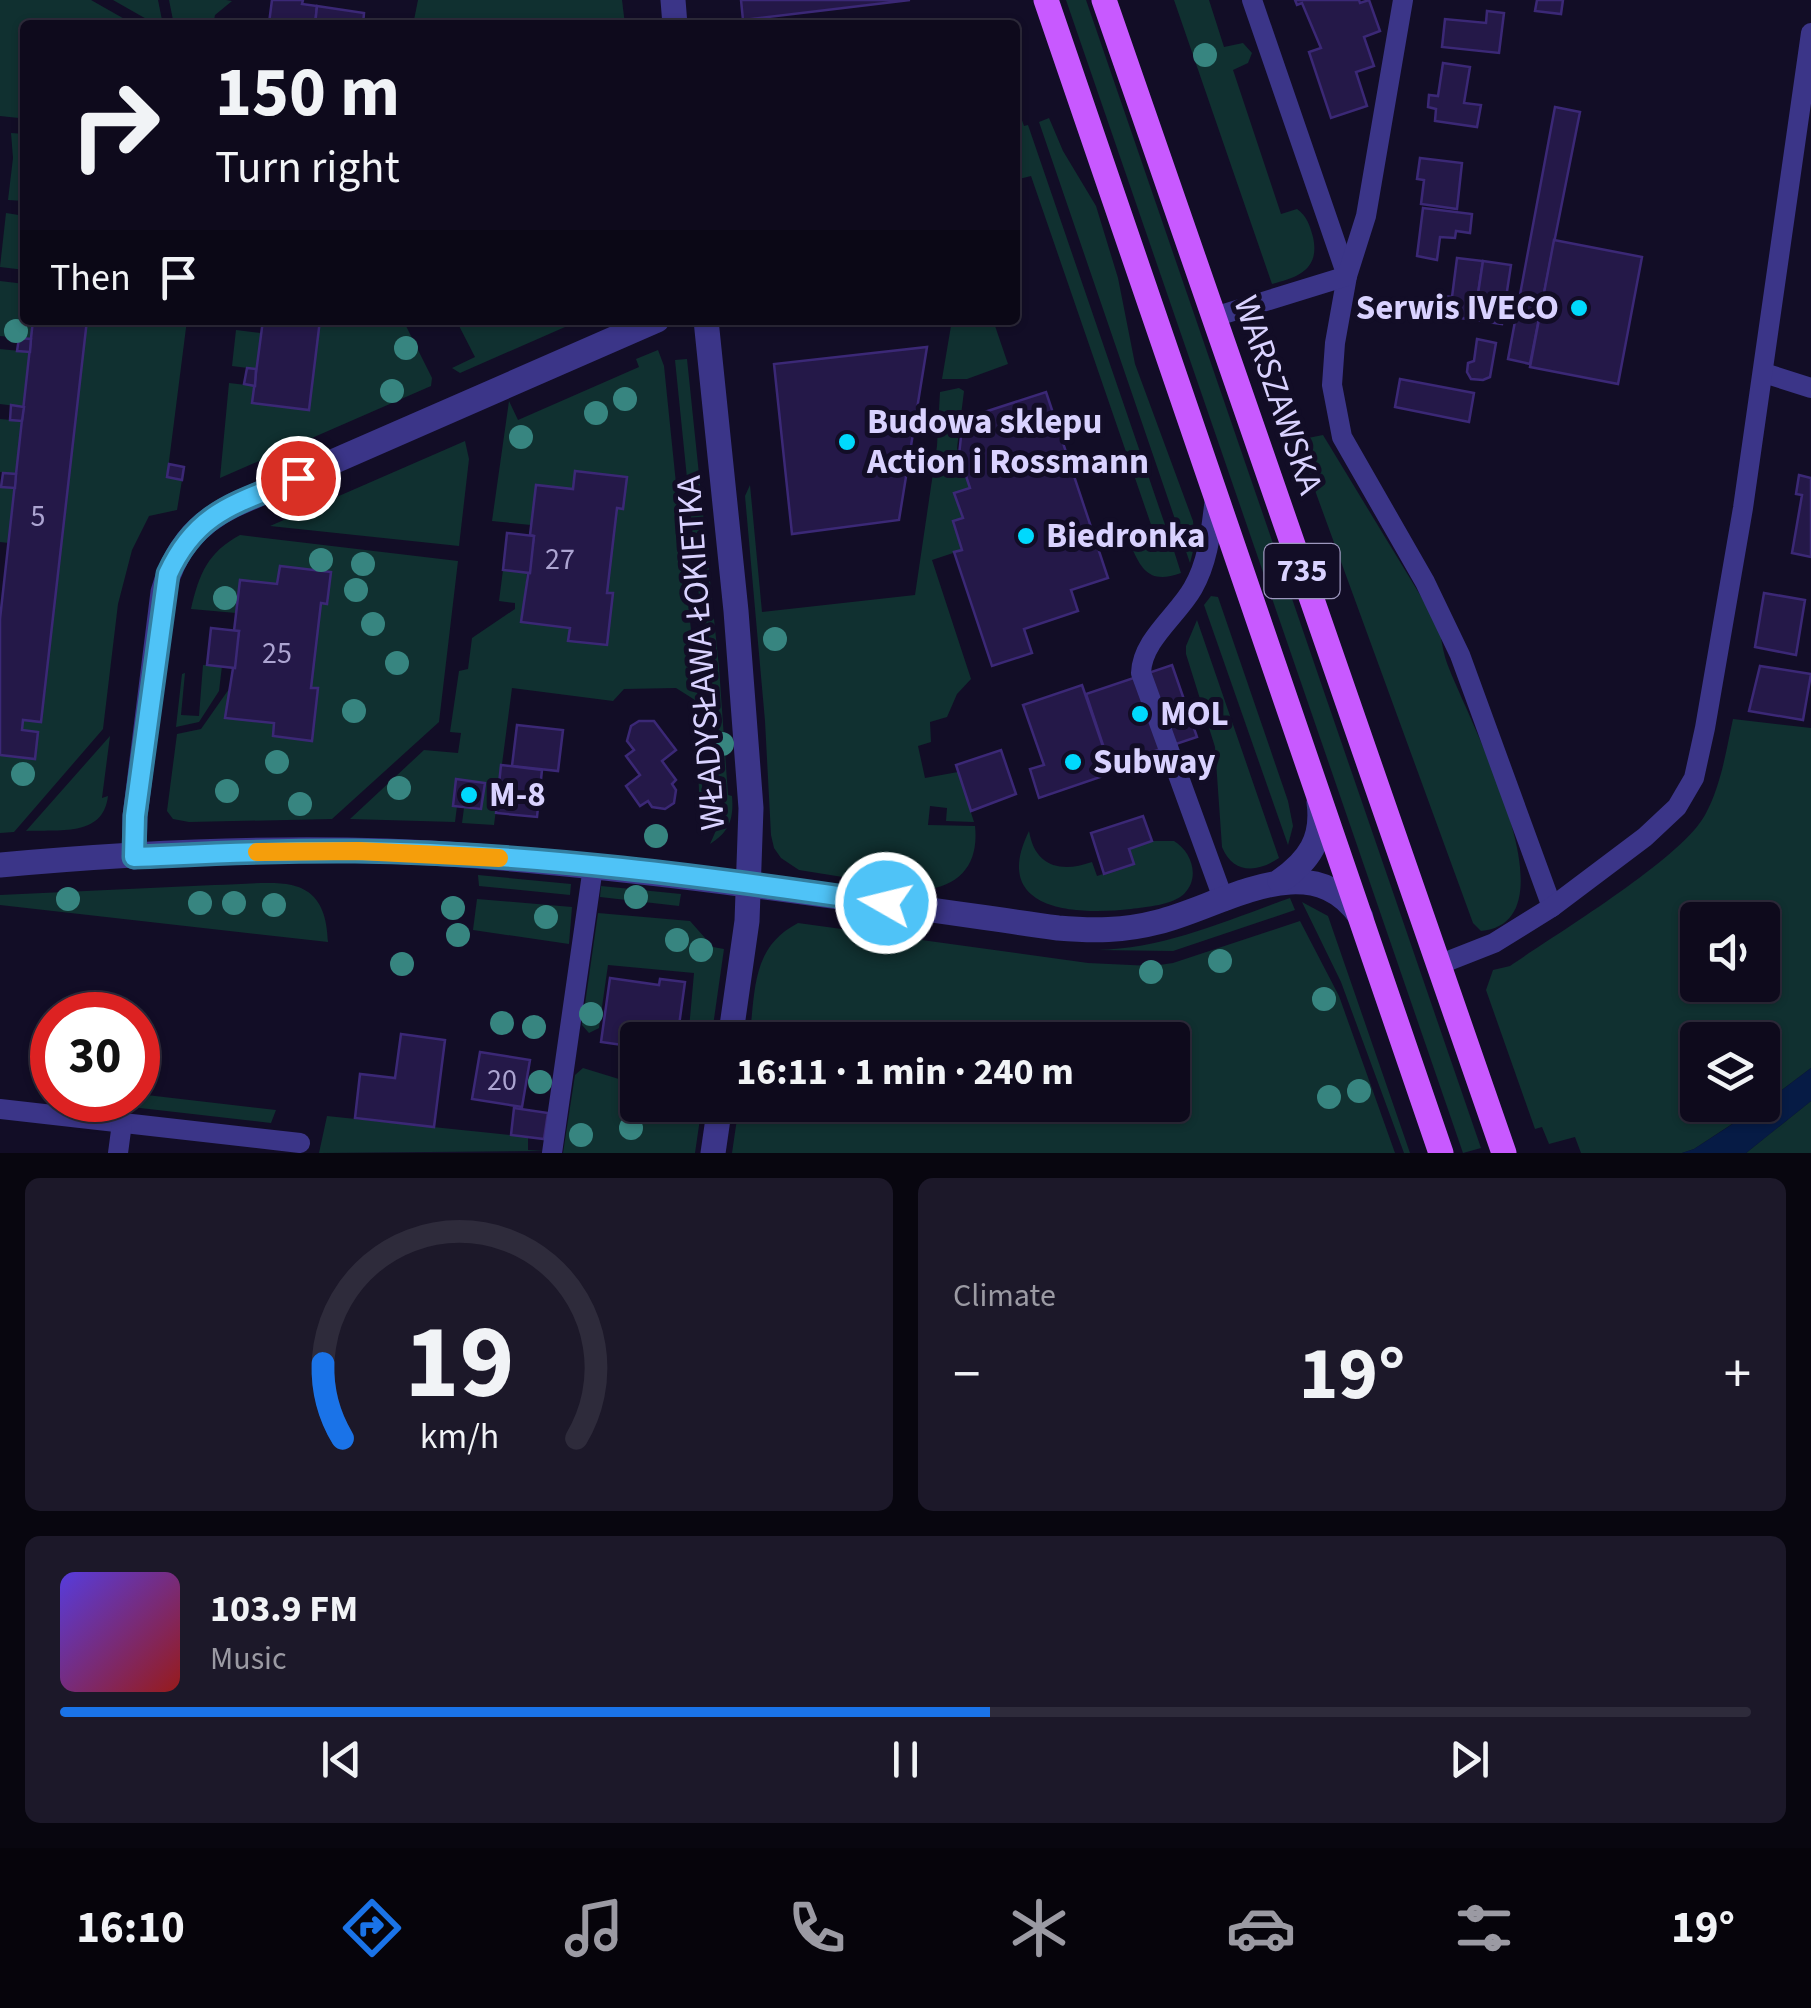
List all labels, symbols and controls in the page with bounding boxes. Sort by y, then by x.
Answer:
text: 150 m [215,43,400,143]
icon: right [50,60,180,190]
text: Turn right [215,136,400,200]
icon: arrive [151,250,206,305]
text: Then [50,251,131,305]
place label: Serwis IVECO [1356,283,1559,333]
street label: WARSZAWSKA [1221,289,1335,501]
marker: Serwis IVECO [1568,297,1590,319]
place label: Budowa sklepu Action i Rossmann [866,397,1149,487]
marker: Budowa sklepu Action i Rossmann [836,431,858,453]
pin [256,436,341,521]
icon: arrive [271,451,326,506]
street label: WŁADYSŁAWA ŁOKIETKA [664,474,738,832]
house number: 5 [31,495,45,538]
place label: Biedronka [1046,511,1205,561]
marker: Biedronka [1015,525,1037,547]
house number: 27 [545,538,575,581]
road number: 735 [1264,544,1340,598]
house number: 25 [262,632,292,675]
place label: MOL [1160,689,1229,739]
marker: MOL [1129,703,1151,725]
place label: Subway [1093,737,1216,787]
marker: Subway [1062,751,1084,773]
place label: M-8 [489,770,546,820]
marker: M-8 [458,784,480,806]
position arrow [834,851,938,955]
map controls [1680,902,1780,1122]
button: sound [1680,902,1780,1002]
speed limit sign: 30 [30,992,160,1122]
button: layers [1680,1022,1780,1122]
text: 16:11 · 1 min · 240 m [736,1045,1074,1099]
house number: 20 [487,1059,517,1102]
text: Climate [953,1273,1056,1319]
text: 19 [404,1290,514,1438]
text: 19° [1299,1321,1405,1428]
text: − [953,1336,980,1414]
text: + [1724,1336,1751,1414]
text: km/h [419,1411,499,1462]
text: 103.9 FM [210,1582,358,1636]
text: Music [210,1636,287,1682]
icon: previous [314,1732,369,1787]
icon: pause [878,1732,933,1787]
icon: next [1442,1732,1497,1787]
icon: directions [337,1893,407,1963]
icon: music [559,1893,629,1963]
icon: phone [782,1893,852,1963]
icon: climate [1004,1893,1074,1963]
icon: car [1226,1893,1296,1963]
icon: filters [1449,1893,1519,1963]
text: 16:10 [76,1896,185,1960]
text: 19° [1671,1896,1735,1960]

